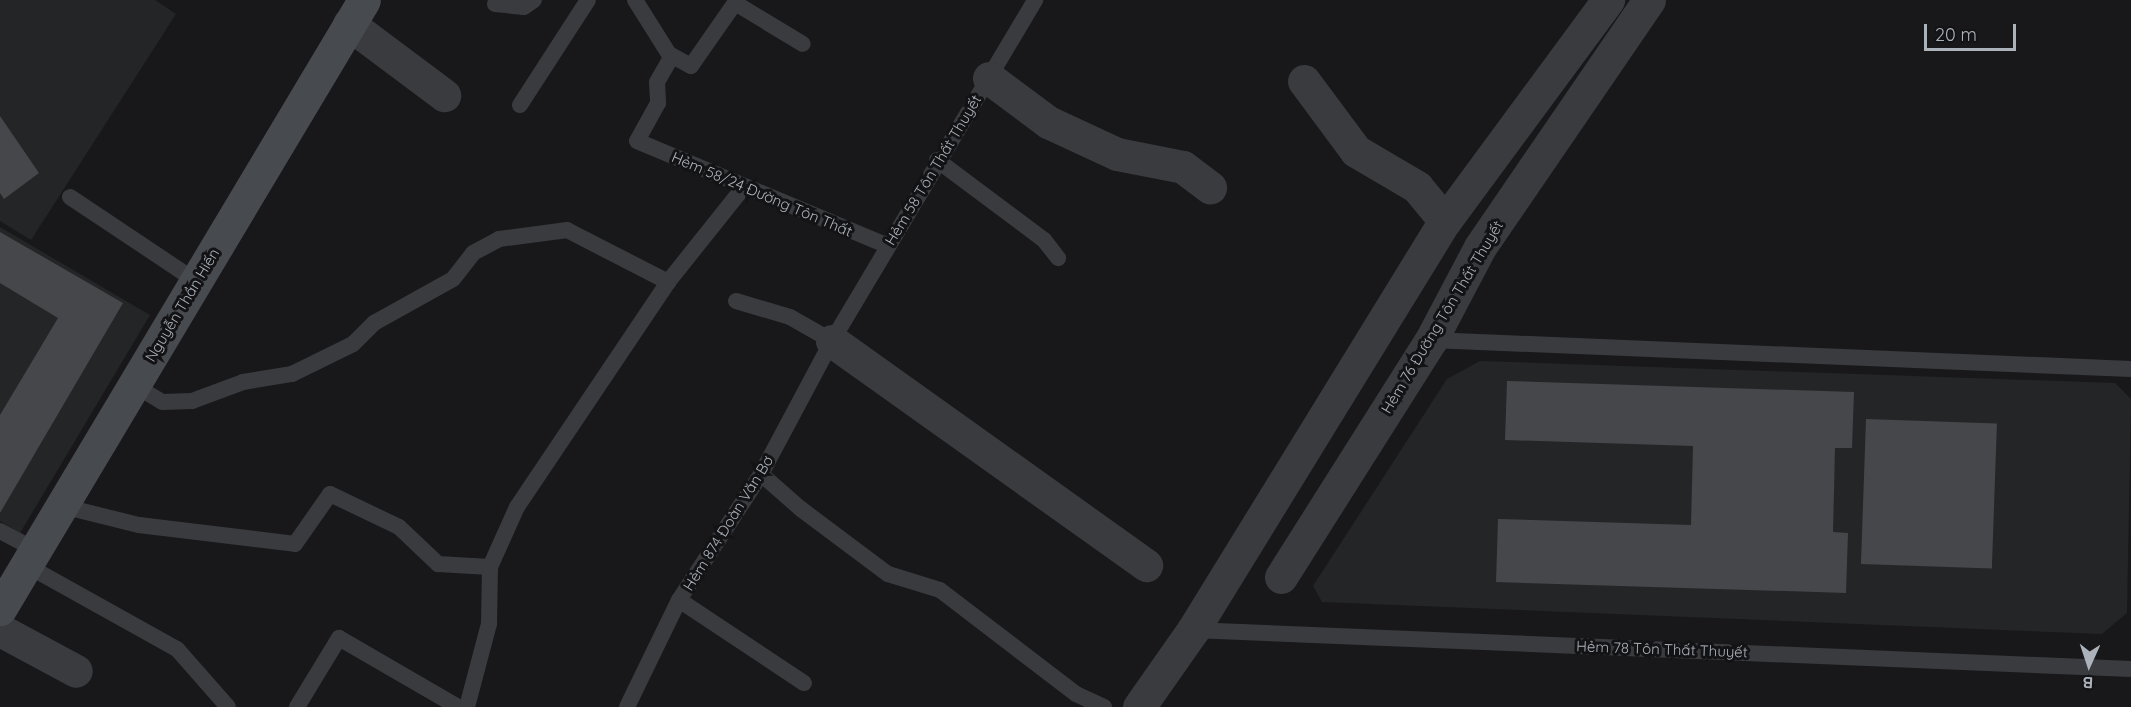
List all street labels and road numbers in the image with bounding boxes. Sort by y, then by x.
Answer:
street label: Hẻm 58 Tôn Thất Thuyết [881,92,985,248]
street label: Hẻm 58/24 Đường Tôn Thất [669,148,855,240]
street label: Hẻm 76 Đường Tôn Thất Thuyết [1377,217,1507,417]
street label: Nguyễn Thần Hiến [141,245,223,365]
street label: Hẻm 874 Đoàn Văn Bơ [679,452,777,594]
street label: Hẻm 78 Tôn Thất Thuyết [1576,637,1748,661]

